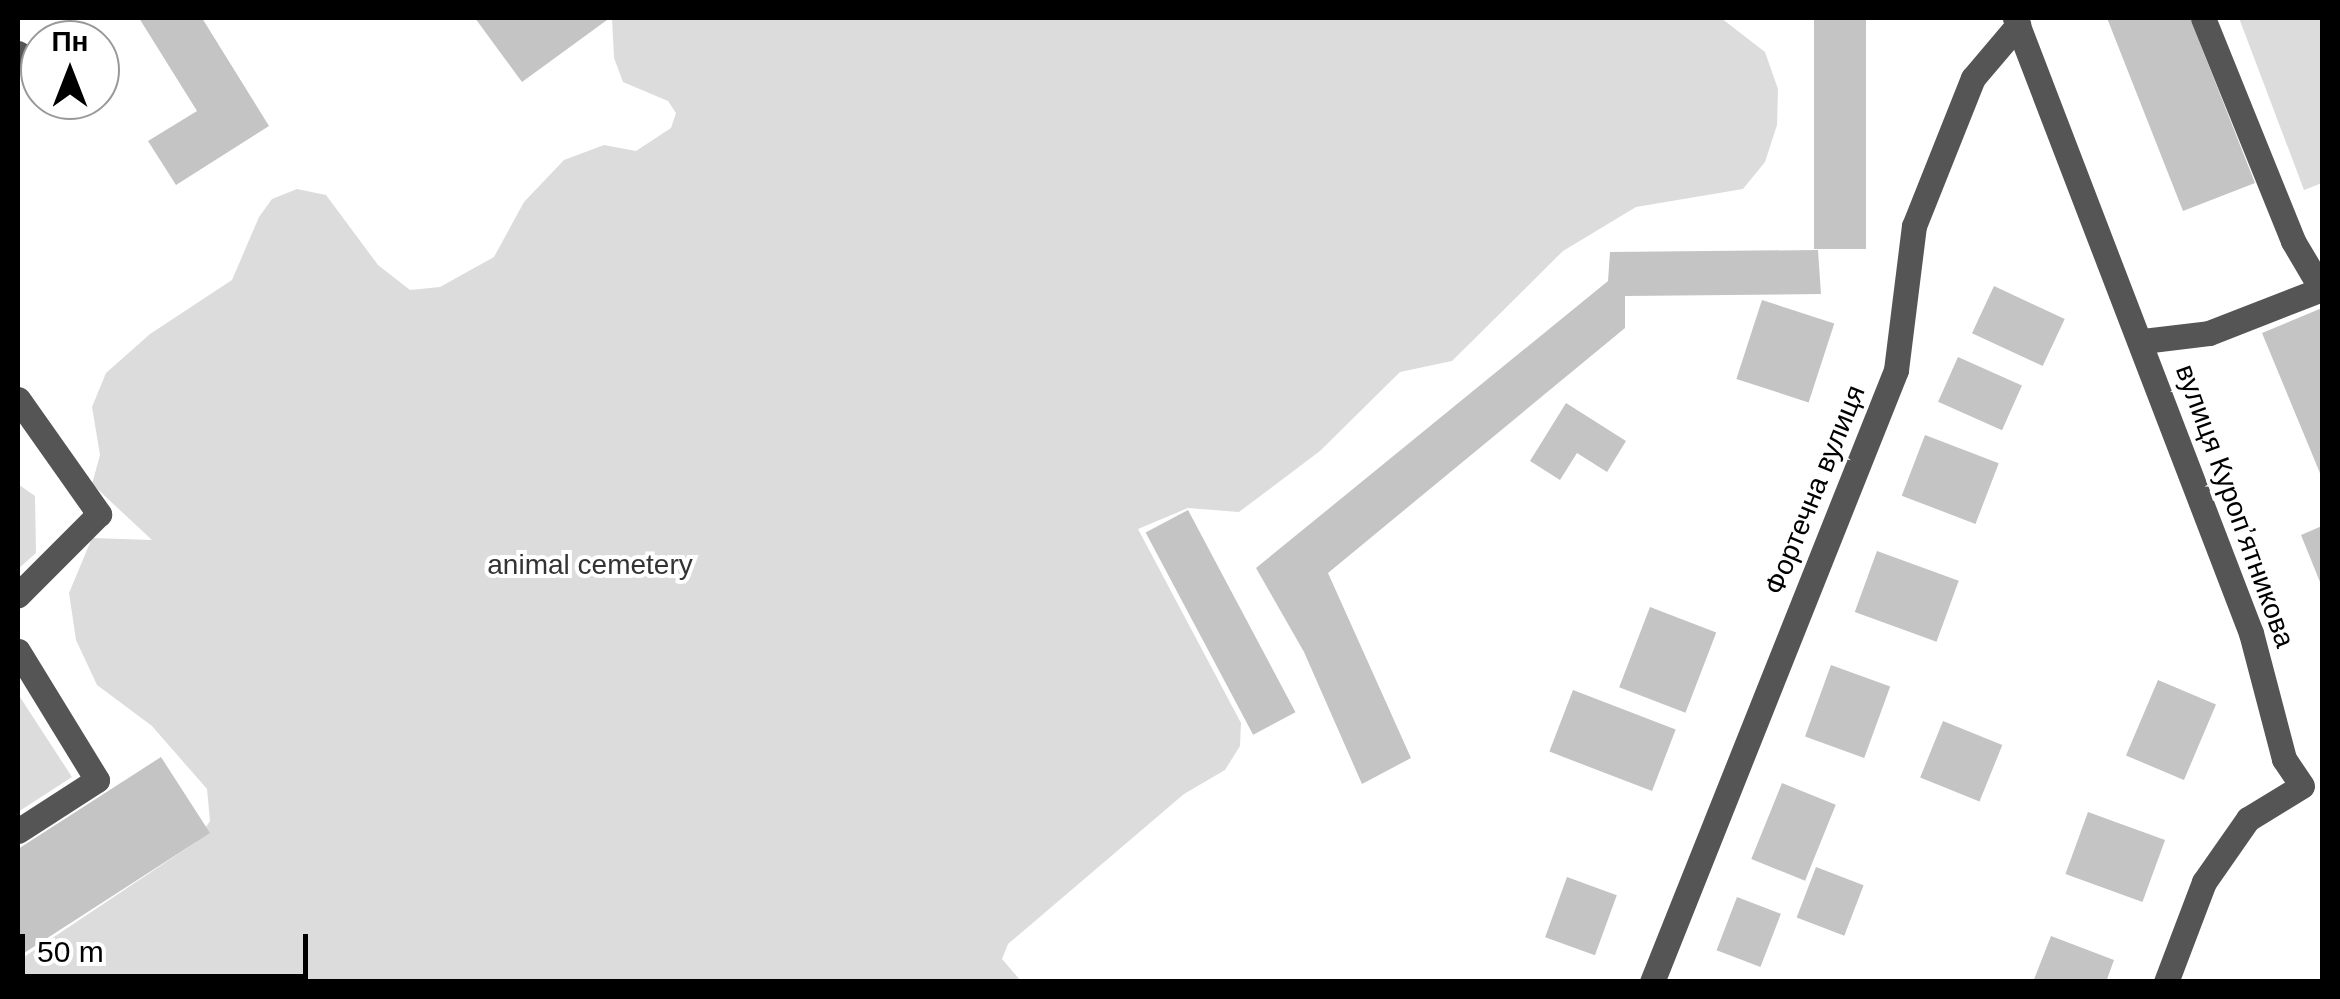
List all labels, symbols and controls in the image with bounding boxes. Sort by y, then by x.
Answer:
north arrow [20,20,120,120]
text: Пн [51,26,89,57]
street label: вулиця Куропʼятникова [2168,360,2302,652]
street label: Фортечна вулиця [1758,380,1872,600]
park label: animal cemetery [487,548,693,582]
scale bar [25,914,312,976]
text: 50 m [37,935,104,968]

